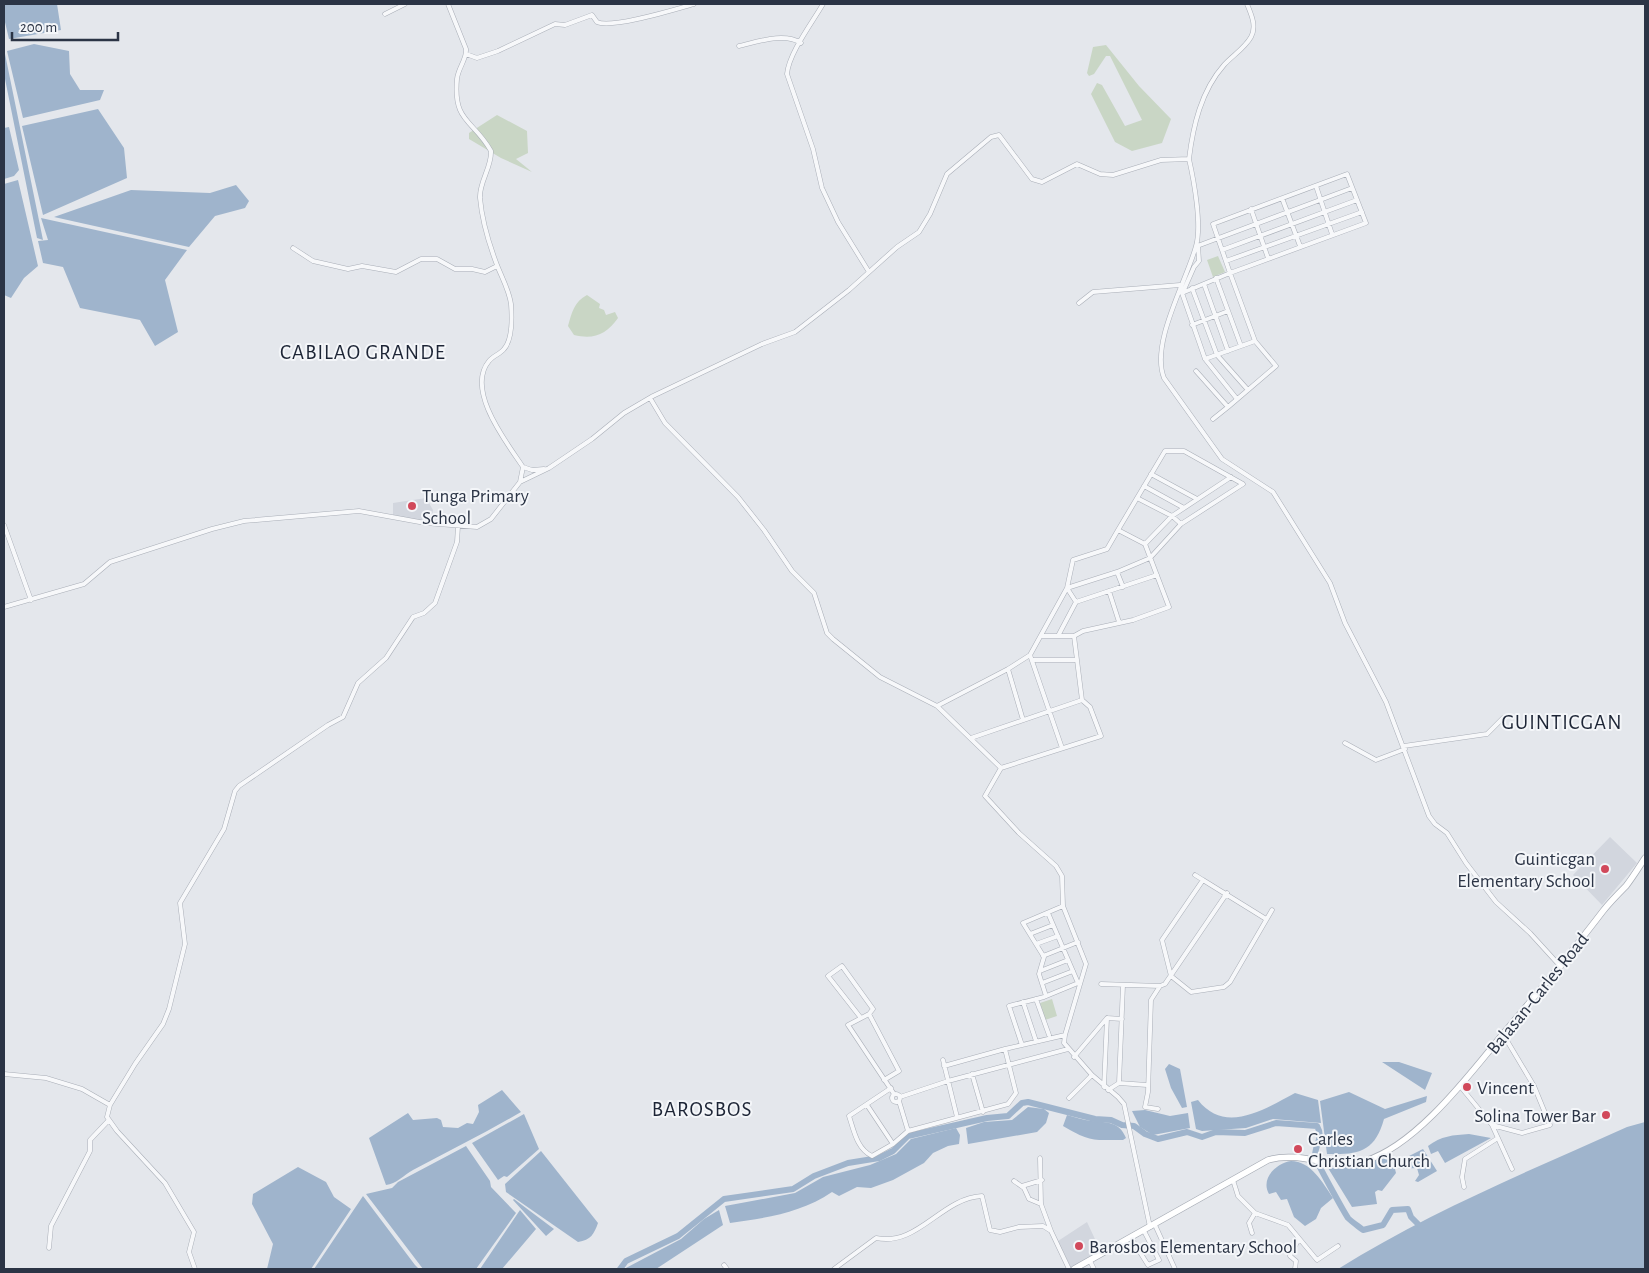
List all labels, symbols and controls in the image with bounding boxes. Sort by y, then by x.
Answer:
scale bar [12,10,119,42]
text: 200 m [20,20,57,35]
district label: CABILAO GRANDE [280,342,446,363]
place label: Tunga Primary School [422,487,529,528]
marker: Tunga Primary School [406,500,418,512]
district label: GUINTICGAN [1502,712,1623,733]
place label: Guinticgan Elementary School [1457,850,1595,891]
marker: Guinticgan Elementary School [1599,863,1611,875]
street label: Balasan-Carles Road [1484,930,1593,1058]
place label: Vincent [1477,1079,1534,1098]
marker: Vincent [1461,1081,1473,1093]
district label: BAROSBOS [652,1099,752,1120]
place label: Solina Tower Bar [1474,1107,1596,1126]
marker: Solina Tower Bar [1600,1109,1612,1121]
place label: Carles Christian Church [1308,1130,1430,1171]
marker: Carles Christian Church [1292,1143,1304,1155]
place label: Barosbos Elementary School [1089,1238,1297,1257]
marker: Barosbos Elementary School [1073,1240,1085,1252]

